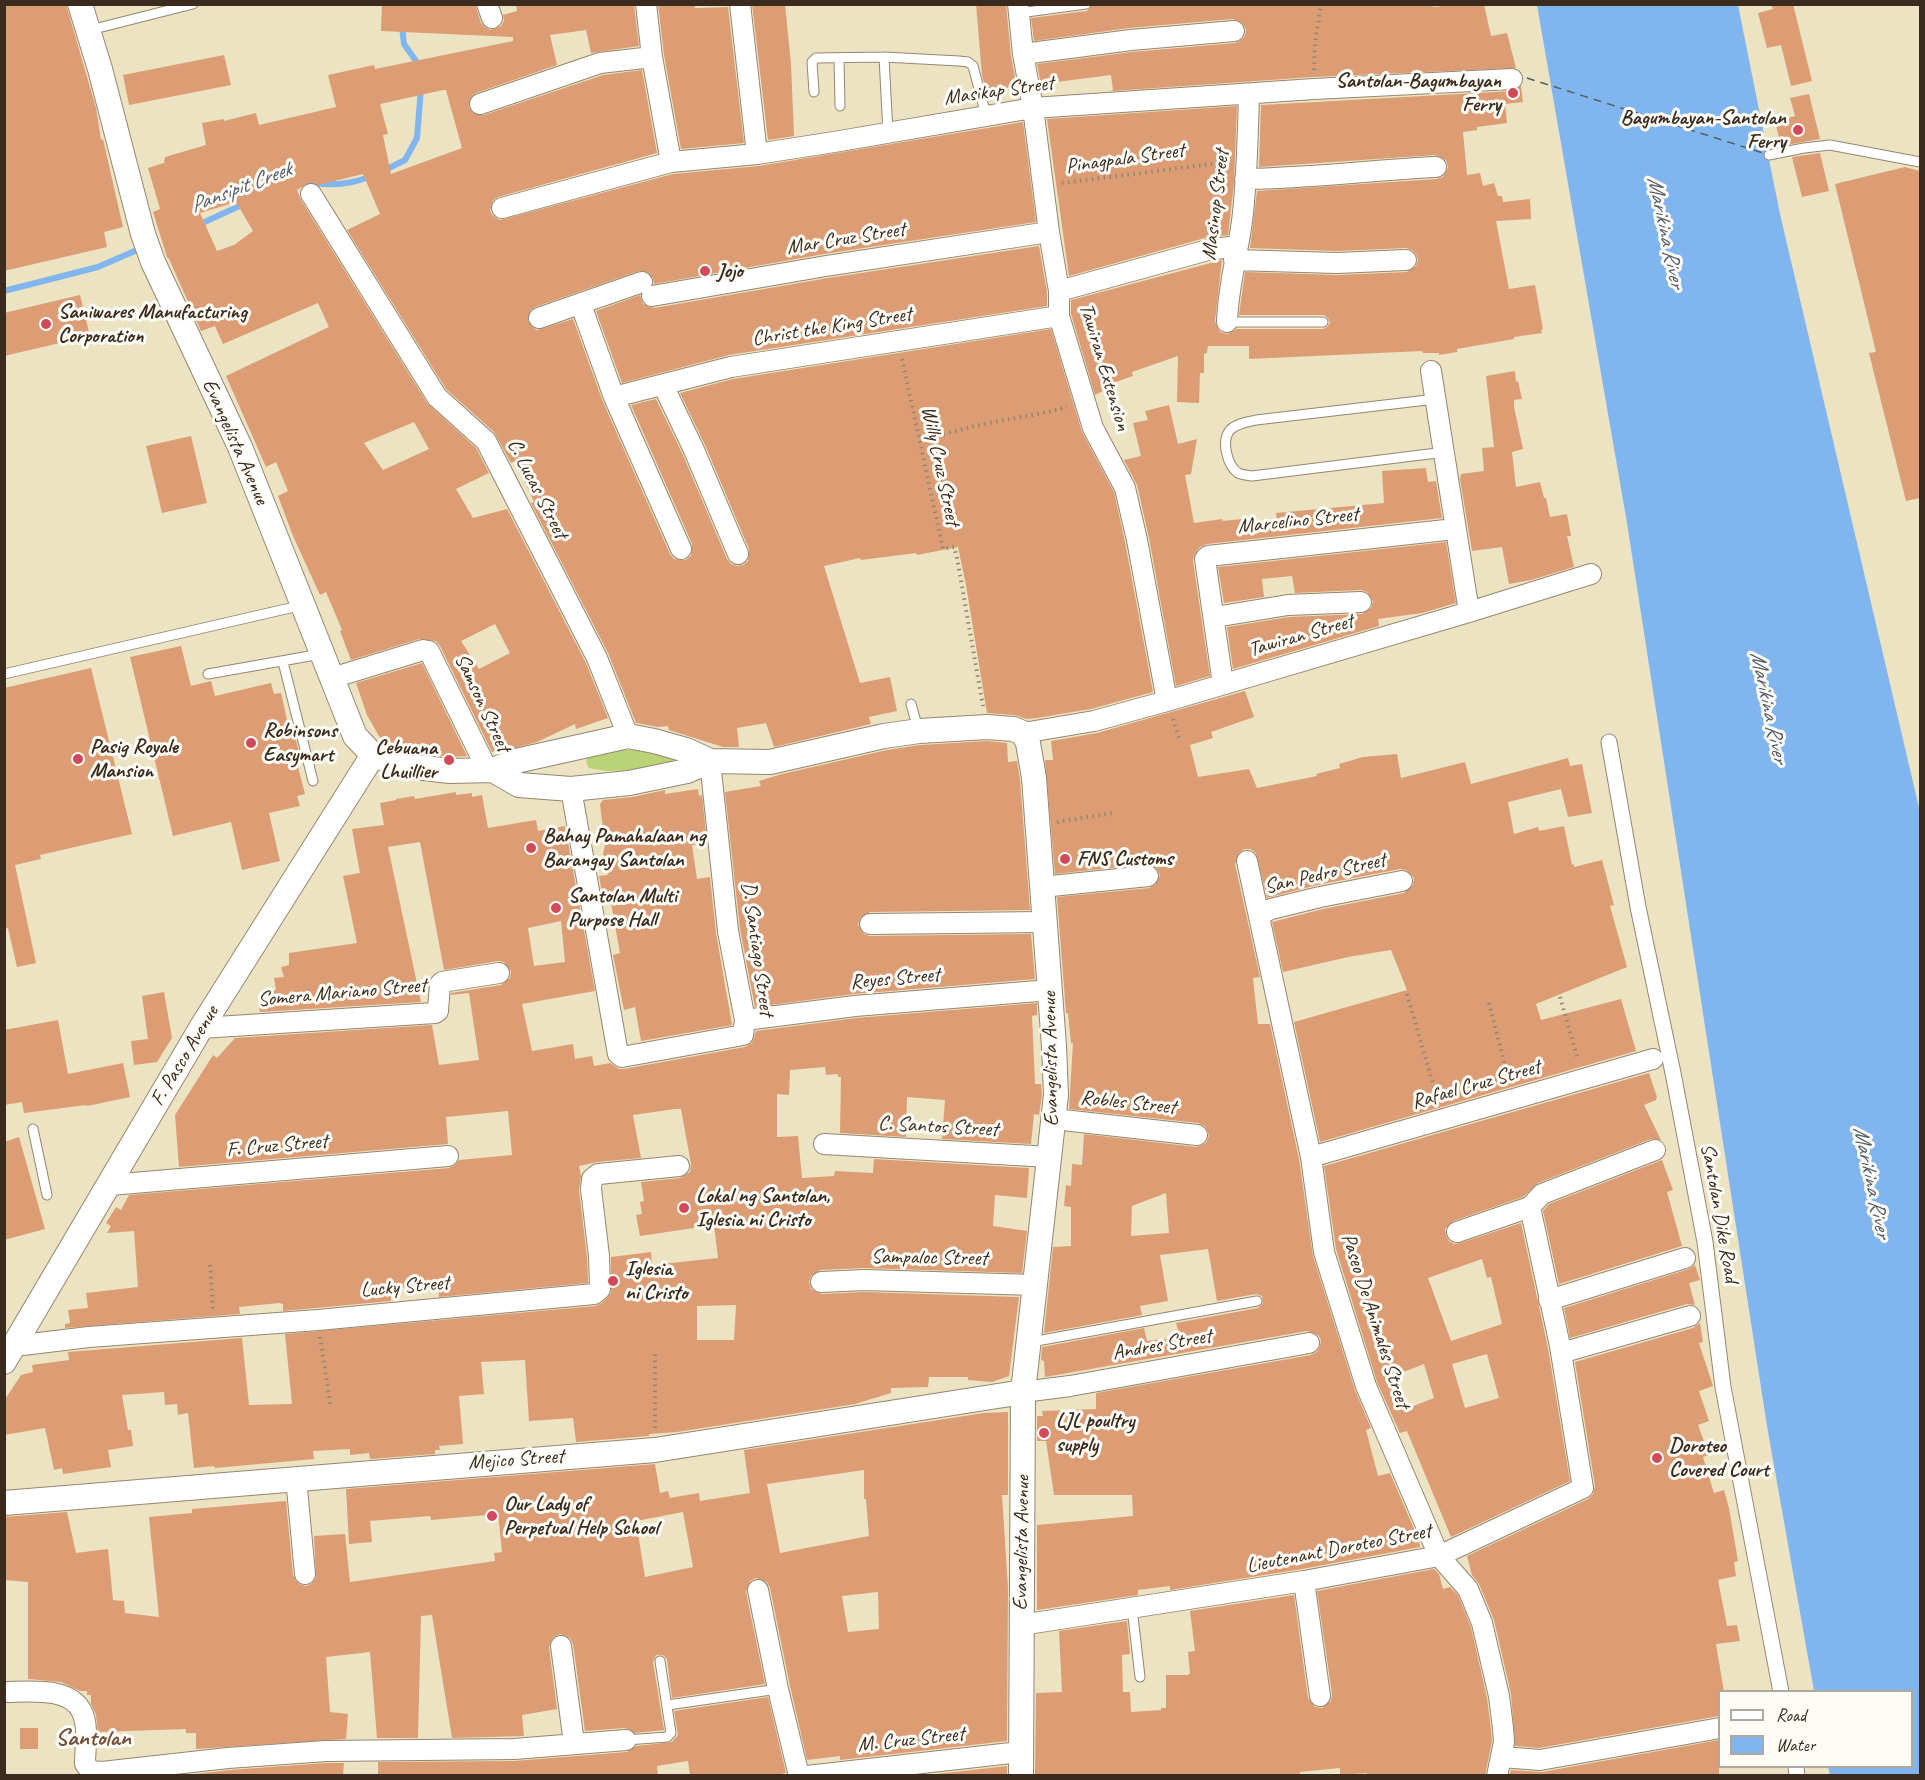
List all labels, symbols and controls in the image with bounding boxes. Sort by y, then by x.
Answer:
place label: Santolan-Bagumbayan Ferry [1336,68,1501,118]
street label: Masikap Street [943,71,1055,111]
marker: Santolan-Bagumbayan Ferry [1506,86,1520,100]
place label: Bagumbayan-Santolan Ferry [1621,105,1786,155]
marker: Bagumbayan-Santolan Ferry [1791,123,1805,137]
street label: Pinagpala Street [1064,138,1186,180]
street label: Masinop Street [1197,148,1235,262]
water label: Pansipit Creek [187,157,295,219]
water label: Marikina River [1640,174,1690,290]
street label: Mar Cruz Street [785,217,907,261]
place label: Jojo [717,258,743,284]
marker: Jojo [698,264,712,278]
place label: Saniwares Manufacturing Corporation [58,299,247,349]
street label: Tawiran Extension [1073,300,1135,434]
street label: Christ the King Street [750,302,914,352]
marker: Saniwares Manufacturing Corporation [39,317,53,331]
street label: Evangelista Avenue [196,375,274,509]
street label: Willy Cruz Street [915,404,965,528]
street label: C. Lucas Street [501,435,573,543]
street label: Marcelino Street [1236,502,1360,540]
street label: Tawiran Street [1246,609,1356,663]
water label: Marikina River [1743,649,1793,765]
street label: Samson Street [448,650,516,756]
place label: Robinsons Easymart [263,718,337,768]
place label: Pasig Royale Mansion [90,734,178,784]
place label: Cebuana Lhuillier [375,735,437,785]
marker: Robinsons Easymart [244,736,258,750]
marker: Pasig Royale Mansion [71,752,85,766]
marker: Cebuana Lhuillier [442,753,456,767]
place label: Bahay Pamahalaan ng Barangay Santolan [543,823,705,873]
marker: Bahay Pamahalaan ng Barangay Santolan [524,841,538,855]
place label: FNS Customs [1077,846,1173,872]
street label: San Pedro Street [1262,848,1388,900]
marker: FNS Customs [1058,852,1072,866]
street label: D. Santiago Street [735,880,779,1018]
place label: Santolan Multi Purpose Hall [568,883,677,933]
marker: Santolan Multi Purpose Hall [549,901,563,915]
street label: Reyes Street [849,963,941,995]
street label: Somera Mariano Street [257,973,427,1013]
street label: Evangelista Avenue [1037,991,1065,1127]
street label: F. Pasco Avenue [145,1001,225,1111]
street label: Rafael Cruz Street [1409,1055,1543,1115]
street label: Robles Street [1079,1085,1177,1121]
street label: C. Santos Street [877,1111,999,1143]
water label: Marikina River [1846,1124,1896,1240]
street label: F. Cruz Street [225,1129,329,1163]
street label: Santolan Dike Road [1694,1141,1744,1285]
place label: Lokal ng Santolan, Iglesia ni Cristo [696,1183,830,1233]
marker: Lokal ng Santolan, Iglesia ni Cristo [677,1201,691,1215]
street label: Paseo De Animales Street [1335,1230,1415,1412]
street label: Sampaloc Street [871,1244,987,1272]
place label: Iglesia ni Cristo [625,1256,688,1306]
street label: Lucky Street [360,1271,450,1303]
marker: Iglesia ni Cristo [606,1274,620,1288]
street label: Andres Street [1110,1324,1214,1366]
place label: LJL poultry supply [1056,1408,1134,1458]
marker: LJL poultry supply [1037,1426,1051,1440]
place label: Doroteo Covered Court [1669,1433,1769,1483]
street label: Mejico Street [467,1444,565,1476]
marker: Doroteo Covered Court [1650,1451,1664,1465]
street label: Evangelista Avenue [1008,1475,1036,1611]
place label: Our Lady of Perpetual Help School [504,1491,658,1541]
marker: Our Lady of Perpetual Help School [485,1509,499,1523]
street label: Lieutenant Doroteo Street [1245,1519,1433,1579]
legend [1718,1690,1913,1768]
text: Road [1776,1704,1806,1726]
street label: M. Cruz Street [856,1722,966,1758]
district label: Santolan [55,1725,131,1753]
text: Water [1776,1734,1815,1756]

